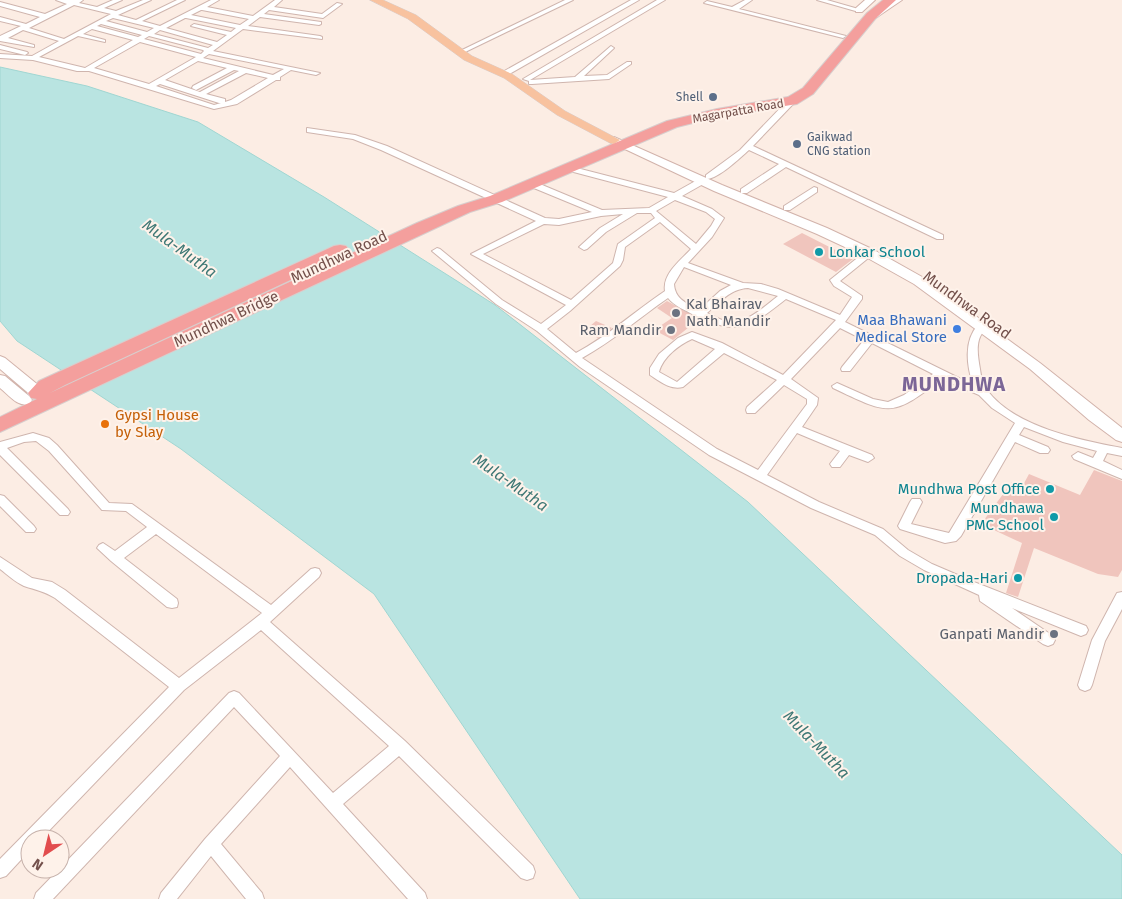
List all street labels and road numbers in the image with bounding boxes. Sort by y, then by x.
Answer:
street label: Magarpatta Road [691,96,785,126]
street label: Mundhwa Road [288,227,390,287]
street label: Mundhwa Road [920,267,1014,343]
street label: Mundhwa Bridge [171,287,281,351]

